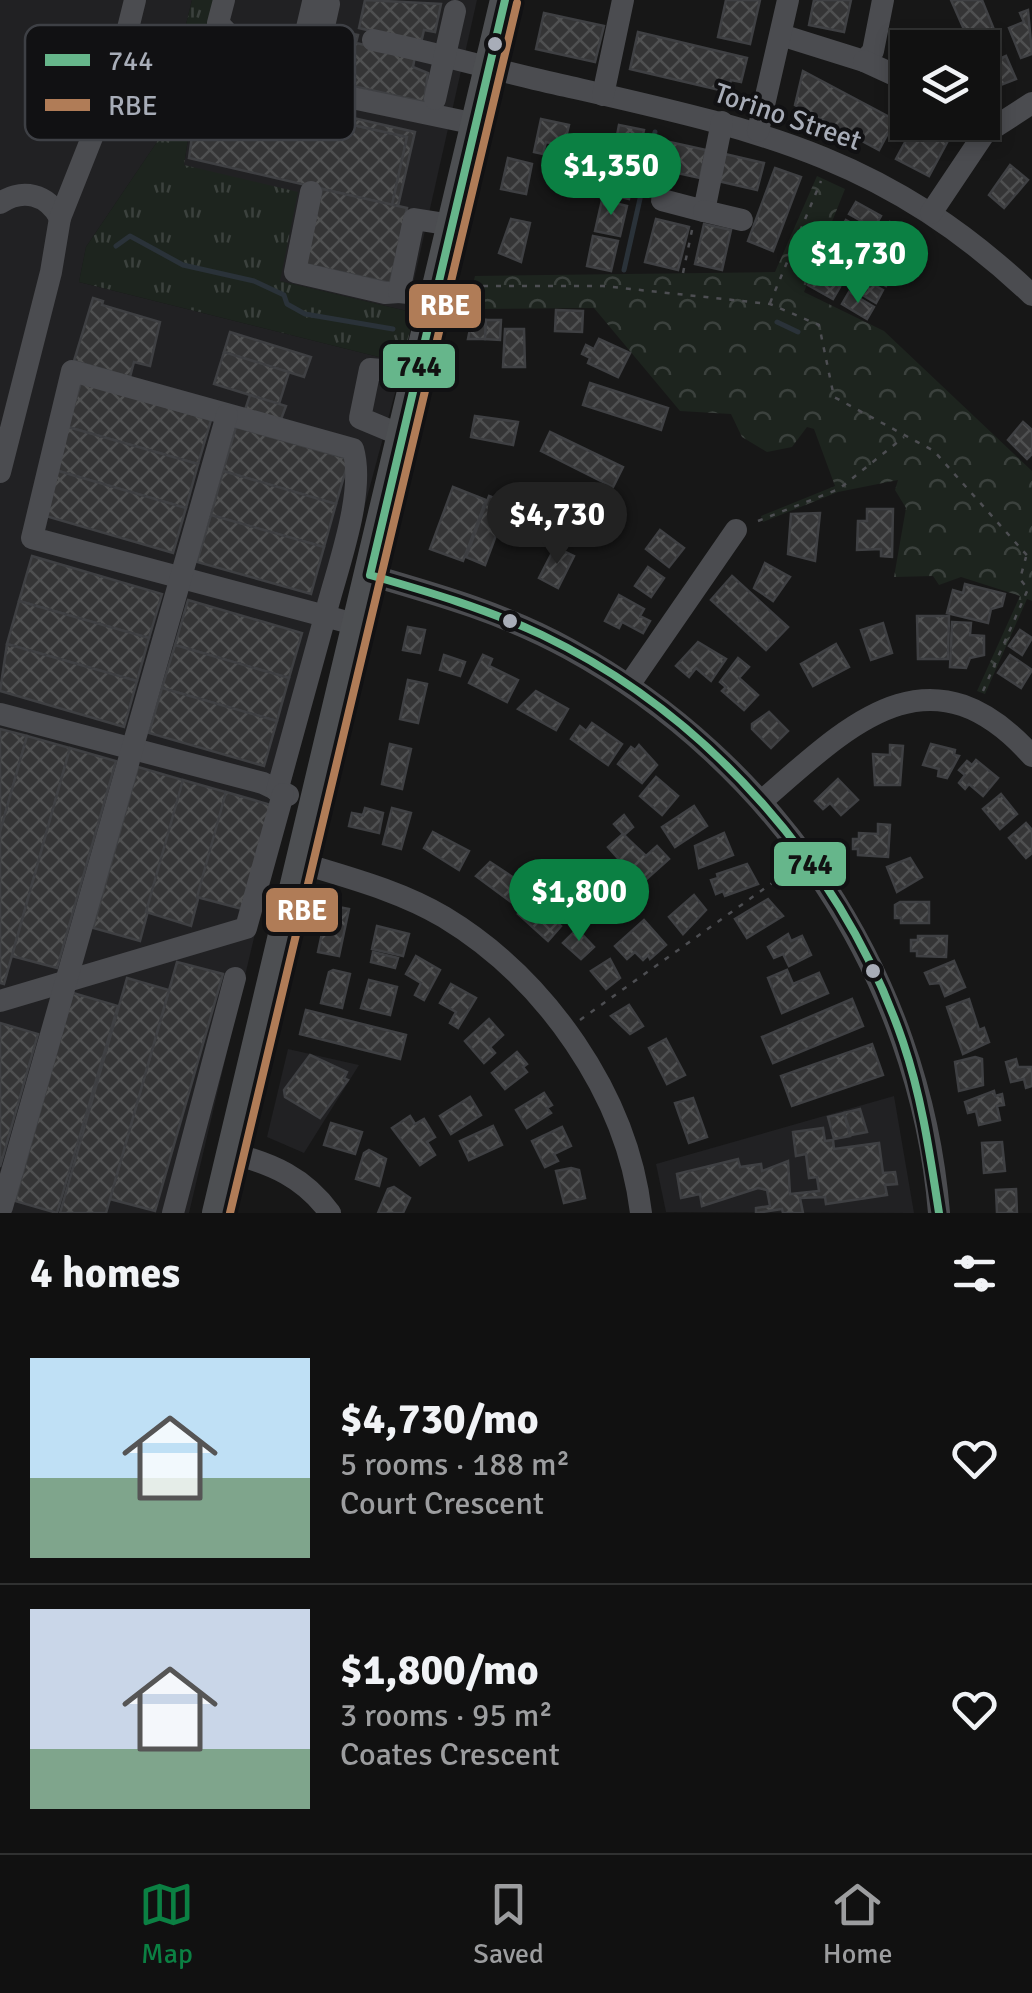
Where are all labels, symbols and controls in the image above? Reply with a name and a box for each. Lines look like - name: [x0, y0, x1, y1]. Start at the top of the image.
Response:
- legend: [25, 25, 355, 140]
- map controls: [890, 30, 1000, 140]
- button: layers: [890, 30, 1000, 140]
- unlabelled marker: [485, 34, 505, 54]
- text: 744: [108, 44, 153, 78]
- street label: Torino Street: [710, 76, 866, 158]
- text: RBE: [108, 89, 158, 123]
- pin: $1,350: [530, 133, 692, 218]
- text: $1,350: [563, 146, 659, 185]
- pin: $1,730: [777, 221, 939, 306]
- text: $1,730: [810, 234, 906, 273]
- line badge: RBE: [407, 282, 483, 330]
- text: RBE: [420, 289, 470, 323]
- line badge: 744: [381, 342, 457, 390]
- text: 744: [396, 350, 442, 384]
- pin: $4,730: [476, 482, 638, 567]
- text: $4,730: [509, 495, 605, 534]
- unlabelled marker: [500, 611, 520, 631]
- line badge: 744: [772, 840, 848, 888]
- text: 744: [787, 848, 833, 882]
- pin: $1,800: [498, 859, 660, 944]
- text: $1,800: [531, 872, 627, 911]
- line badge: RBE: [264, 886, 340, 934]
- text: RBE: [277, 894, 327, 928]
- unlabelled marker: [863, 961, 883, 981]
- icon: filters: [947, 1246, 1002, 1301]
- text: 4 homes: [30, 1248, 180, 1299]
- text: $4,730/mo: [340, 1394, 539, 1445]
- icon: home: [110, 1398, 230, 1518]
- icon: heart: [947, 1431, 1002, 1486]
- text: 5 rooms · 188 m²: [340, 1445, 570, 1484]
- text: Court Crescent: [340, 1484, 544, 1523]
- text: $1,800/mo: [340, 1645, 539, 1696]
- icon: home: [110, 1649, 230, 1769]
- icon: heart: [947, 1682, 1002, 1737]
- text: 3 rooms · 95 m²: [340, 1696, 553, 1735]
- text: Coates Crescent: [340, 1735, 560, 1774]
- tab: Map: [139, 1877, 194, 1971]
- tab: Saved: [473, 1877, 544, 1971]
- tab: Home: [823, 1877, 893, 1971]

